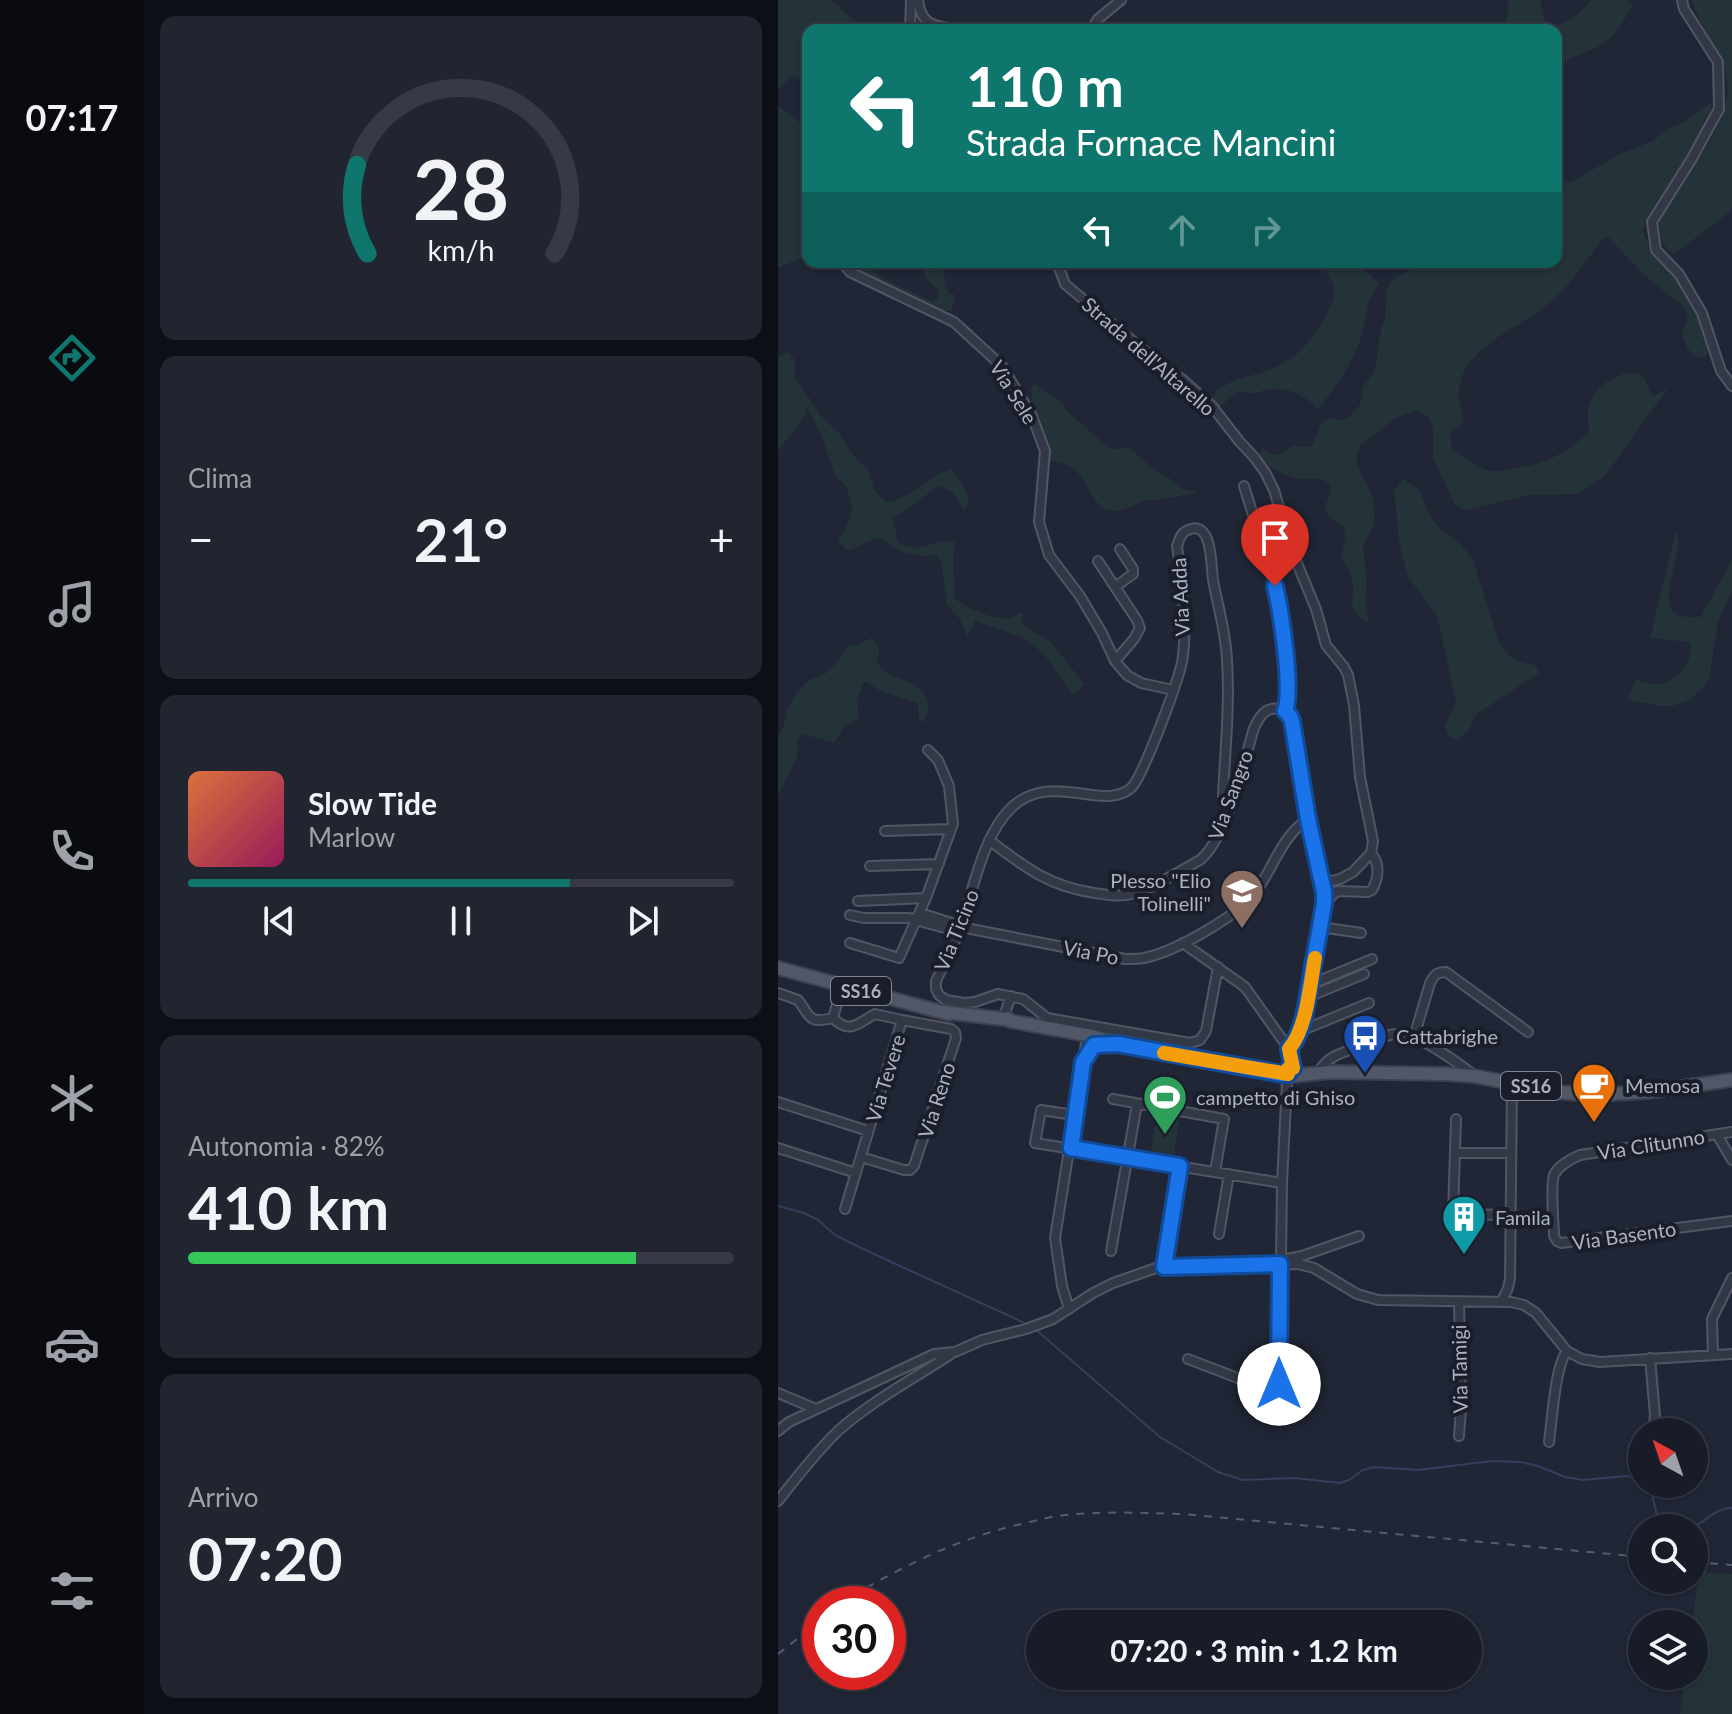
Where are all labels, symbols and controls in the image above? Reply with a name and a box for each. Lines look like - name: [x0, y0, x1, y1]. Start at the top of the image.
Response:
- text: 110 m: [966, 52, 1124, 119]
- icon: left: [834, 56, 938, 160]
- text: 07:17: [26, 95, 118, 139]
- text: Strada Fornace Mancini: [966, 120, 1336, 164]
- text: 28: [413, 137, 509, 237]
- icon: left: [1076, 208, 1120, 252]
- icon: ahead: [1160, 208, 1204, 252]
- icon: right: [1244, 208, 1288, 252]
- text: km/h: [428, 233, 494, 267]
- street label: Strada dell'Altarello: [1078, 292, 1220, 420]
- icon: directions: [44, 330, 100, 386]
- street label: Via Sele: [985, 356, 1043, 428]
- text: Clima: [188, 462, 252, 494]
- text: 21°: [414, 503, 508, 575]
- pin: [1241, 504, 1309, 586]
- text: −: [188, 513, 214, 565]
- text: +: [708, 513, 734, 565]
- icon: arrive: [1253, 516, 1297, 560]
- street label: Via Adda: [1166, 557, 1194, 637]
- icon: music: [44, 576, 100, 632]
- street label: Via Sangro: [1203, 747, 1257, 843]
- text: Slow Tide: [308, 785, 437, 821]
- text: Marlow: [308, 821, 395, 853]
- icon: phone: [44, 823, 100, 879]
- school or university icon: Plesso "Elio Tolinelli": [1218, 867, 1266, 930]
- place label: Plesso "Elio Tolinelli": [1110, 868, 1211, 915]
- street label: Via Ticino: [929, 886, 983, 974]
- icon: previous: [257, 899, 301, 943]
- icon: pause: [439, 899, 483, 943]
- icon: next: [621, 899, 665, 943]
- street label: Via Po: [1061, 935, 1121, 969]
- road number: SS16: [831, 977, 891, 1005]
- bus stop icon: Cattabrighe: [1341, 1012, 1389, 1075]
- place label: Cattabrighe: [1396, 1024, 1498, 1048]
- street label: Via Tevere: [860, 1031, 910, 1125]
- street label: Via Reno: [912, 1059, 960, 1141]
- cafe icon: Memosa: [1570, 1061, 1618, 1124]
- icon: climate: [44, 1070, 100, 1126]
- road number: SS16: [1501, 1072, 1561, 1100]
- sports icon: campetto di Ghiso: [1141, 1073, 1189, 1136]
- place label: Memosa: [1625, 1073, 1700, 1097]
- place label: campetto di Ghiso: [1196, 1085, 1355, 1109]
- street label: Via Clitunno: [1596, 1124, 1706, 1164]
- text: Autonomia · 82%: [188, 1130, 385, 1162]
- text: 410 km: [188, 1171, 389, 1243]
- building icon: Famila: [1440, 1193, 1488, 1256]
- place label: Famila: [1495, 1205, 1551, 1229]
- street label: Via Basento: [1570, 1216, 1678, 1254]
- icon: car: [44, 1316, 100, 1372]
- street label: Via Tamigi: [1446, 1324, 1472, 1414]
- position arrow: [1237, 1342, 1321, 1426]
- north arrow: [1628, 1418, 1708, 1498]
- map controls: [1628, 1418, 1708, 1690]
- text: Arrivo: [188, 1481, 259, 1513]
- button: search: [1628, 1514, 1708, 1594]
- text: 07:20: [188, 1522, 343, 1594]
- icon: filters: [44, 1563, 100, 1619]
- speed limit sign: 30: [802, 1586, 906, 1690]
- button: layers: [1628, 1610, 1708, 1690]
- text: 07:20 · 3 min · 1.2 km: [1110, 1632, 1398, 1668]

